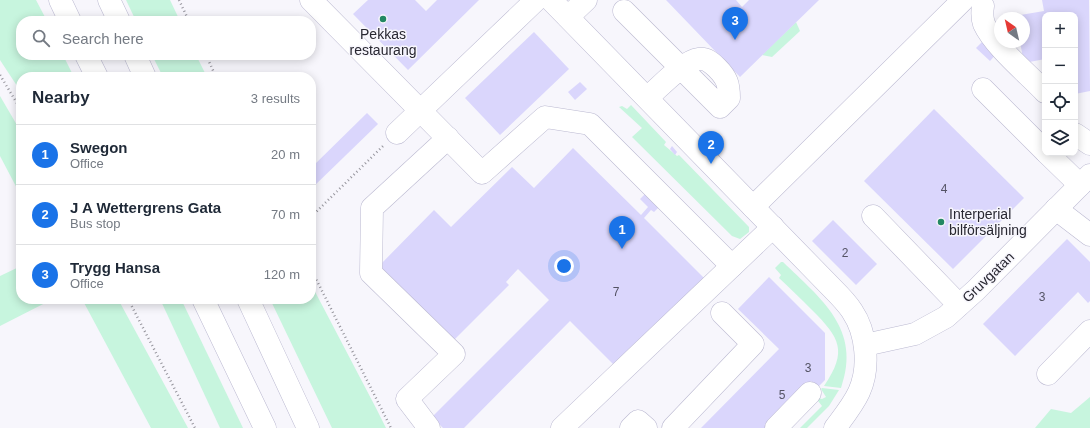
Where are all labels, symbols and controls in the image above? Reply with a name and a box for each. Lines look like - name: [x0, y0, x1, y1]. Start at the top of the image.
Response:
- pin: 3: [722, 7, 748, 40]
- north arrow: [994, 12, 1030, 48]
- map controls: [1042, 12, 1078, 156]
- button: +: [1042, 12, 1078, 48]
- marker: Pekkas restaurang: [378, 14, 388, 24]
- search box: [16, 16, 316, 60]
- place label: Pekkas restaurang: [350, 26, 416, 58]
- icon: search: [30, 27, 52, 49]
- text: Search here: [62, 30, 144, 47]
- button: −: [1042, 48, 1078, 84]
- button: locate: [1042, 84, 1078, 120]
- text: Nearby: [32, 88, 90, 107]
- text: 3 results: [251, 91, 300, 106]
- button: layers: [1042, 120, 1078, 156]
- pin: 2: [698, 131, 724, 164]
- text: Swegon: [70, 139, 128, 156]
- text: 1: [41, 147, 49, 162]
- text: 20 m: [271, 147, 300, 162]
- text: Office: [70, 156, 104, 171]
- house number: 4: [941, 182, 948, 196]
- text: J A Wettergrens Gata: [70, 199, 221, 216]
- place label: Interperial bilförsäljning: [949, 206, 1027, 238]
- text: 2: [41, 207, 49, 222]
- text: 70 m: [271, 207, 300, 222]
- text: Bus stop: [70, 216, 121, 231]
- pin: 1: [609, 216, 635, 249]
- marker: Interperial bilförsäljning: [936, 217, 946, 227]
- house number: 2: [842, 246, 849, 260]
- street label: Gruvgatan: [959, 249, 1017, 305]
- your location: [554, 256, 574, 276]
- text: Trygg Hansa: [70, 259, 160, 276]
- text: 3: [41, 267, 49, 282]
- text: 120 m: [264, 267, 300, 282]
- text: Office: [70, 276, 104, 291]
- house number: 7: [613, 285, 620, 299]
- house number: 3: [1039, 290, 1046, 304]
- house number: 3: [805, 361, 812, 375]
- house number: 5: [779, 388, 786, 402]

